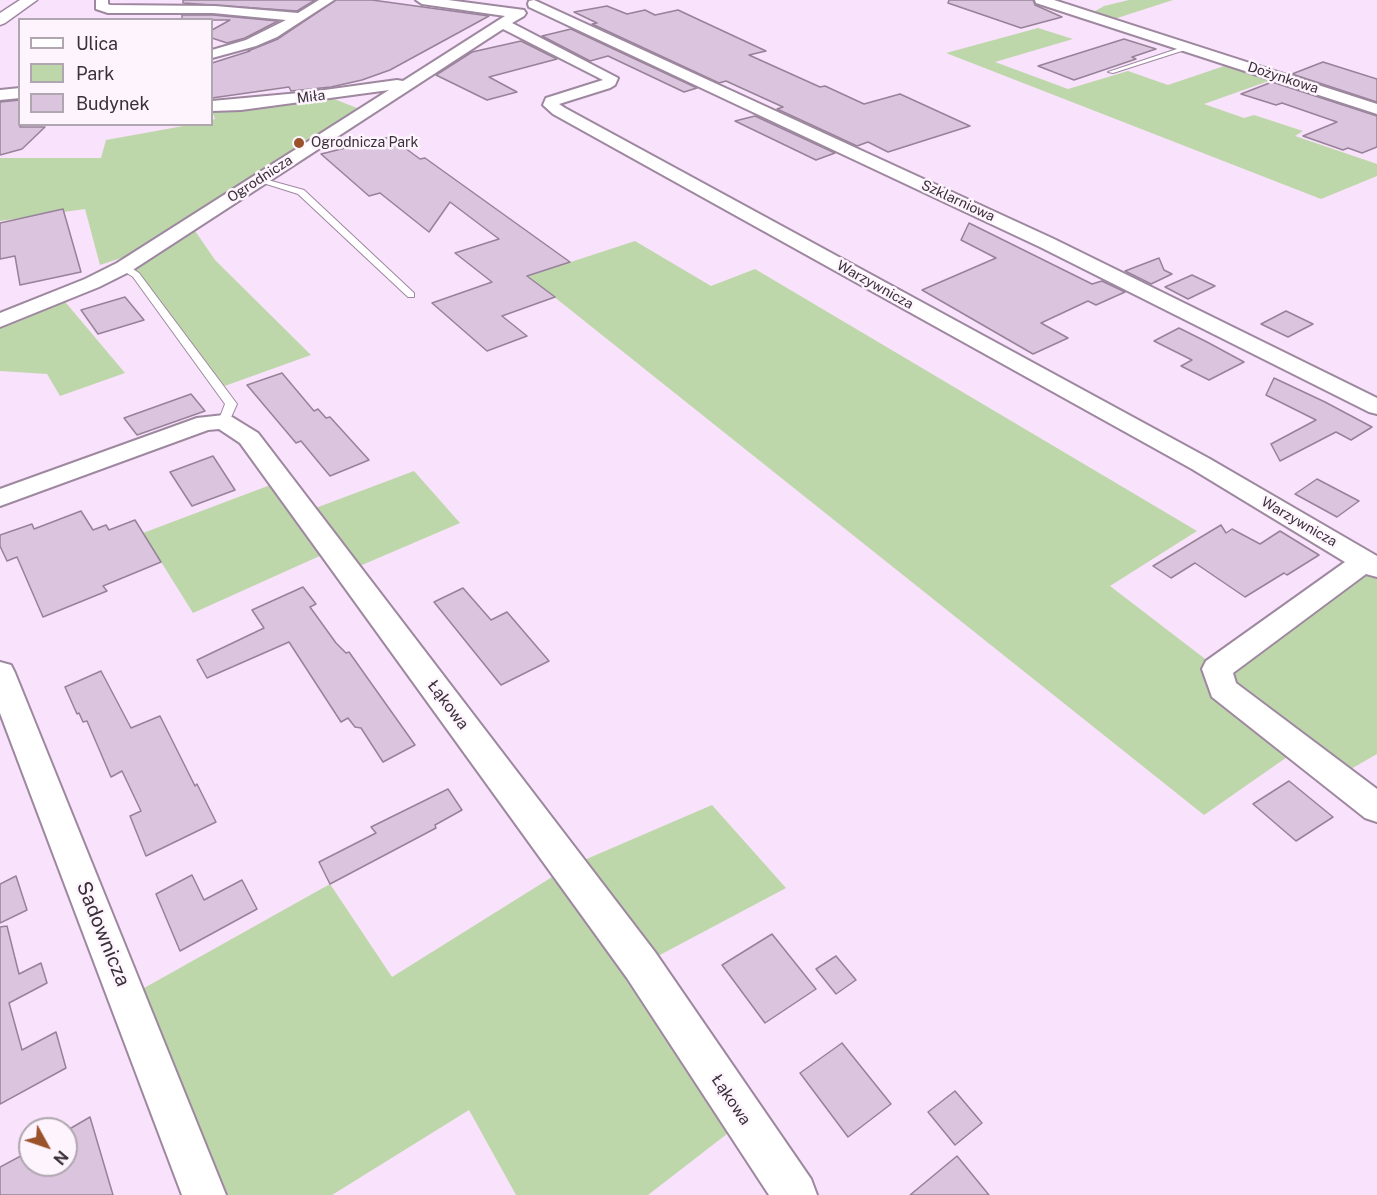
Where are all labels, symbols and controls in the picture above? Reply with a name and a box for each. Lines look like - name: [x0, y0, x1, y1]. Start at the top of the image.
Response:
- legend: [18, 18, 213, 126]
- text: Ulica: [76, 33, 118, 54]
- street label: Dożynkowa: [1245, 59, 1321, 97]
- text: Park: [76, 63, 114, 84]
- street label: Miła: [296, 87, 326, 107]
- text: Budynek: [76, 93, 150, 114]
- place label: Ogrodnicza Park: [311, 135, 418, 151]
- marker: Ogrodnicza Park: [292, 136, 306, 150]
- street label: Ogrodnicza: [224, 152, 296, 206]
- street label: Szklarniowa: [919, 177, 997, 225]
- street label: Warzywnicza: [834, 257, 916, 313]
- street label: Warzywnicza: [1258, 494, 1340, 550]
- street label: Łąkowa: [423, 677, 473, 733]
- street label: Sadownicza: [71, 878, 135, 990]
- street label: Łąkowa: [707, 1071, 755, 1129]
- north arrow: [18, 1117, 78, 1177]
- text: N: [49, 1147, 72, 1169]

